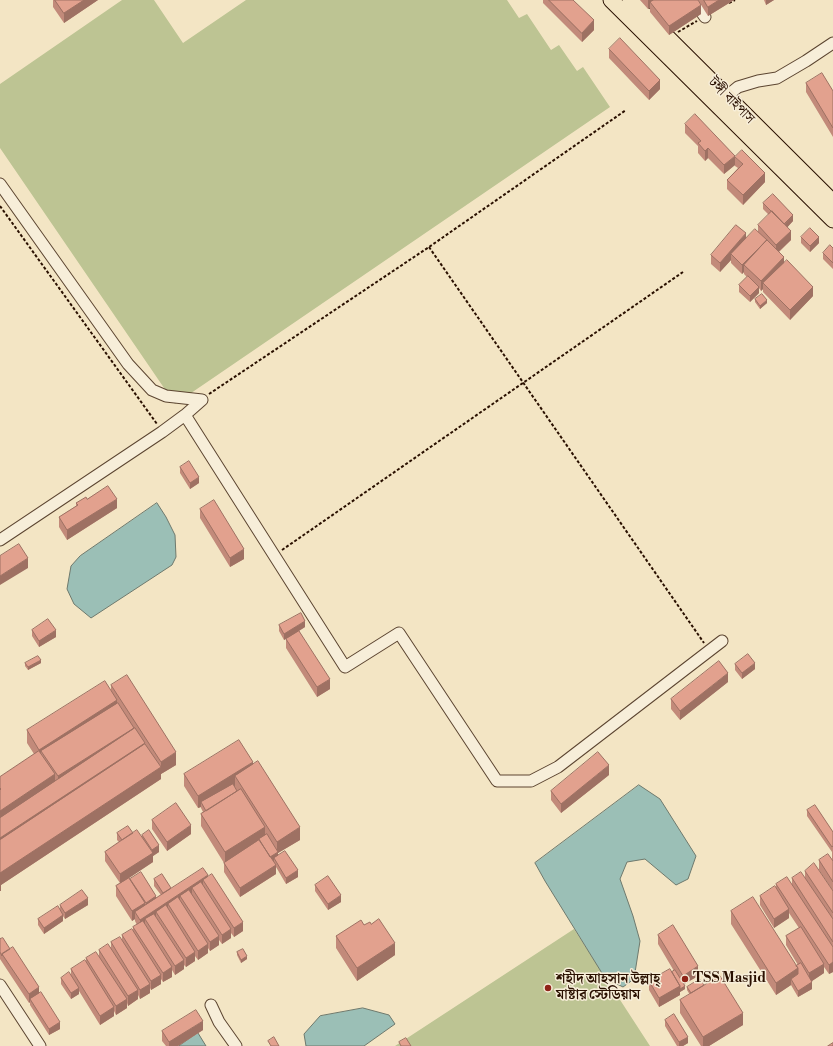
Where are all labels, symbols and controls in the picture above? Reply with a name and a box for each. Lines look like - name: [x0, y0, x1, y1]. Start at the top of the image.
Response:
- street label: টঙ্গী বাইপাস: [704, 74, 758, 128]
- place label: TSS Masjid: [693, 971, 766, 987]
- place label: শহীদ আহসান উল্লাহ্‌ মাষ্টার স্টেডিয়াম: [556, 972, 660, 1004]
- marker: TSS Masjid: [680, 974, 690, 984]
- marker: শহীদ আহসান উল্লাহ্‌ মাষ্টার স্টেডিয়াম: [543, 983, 553, 993]

